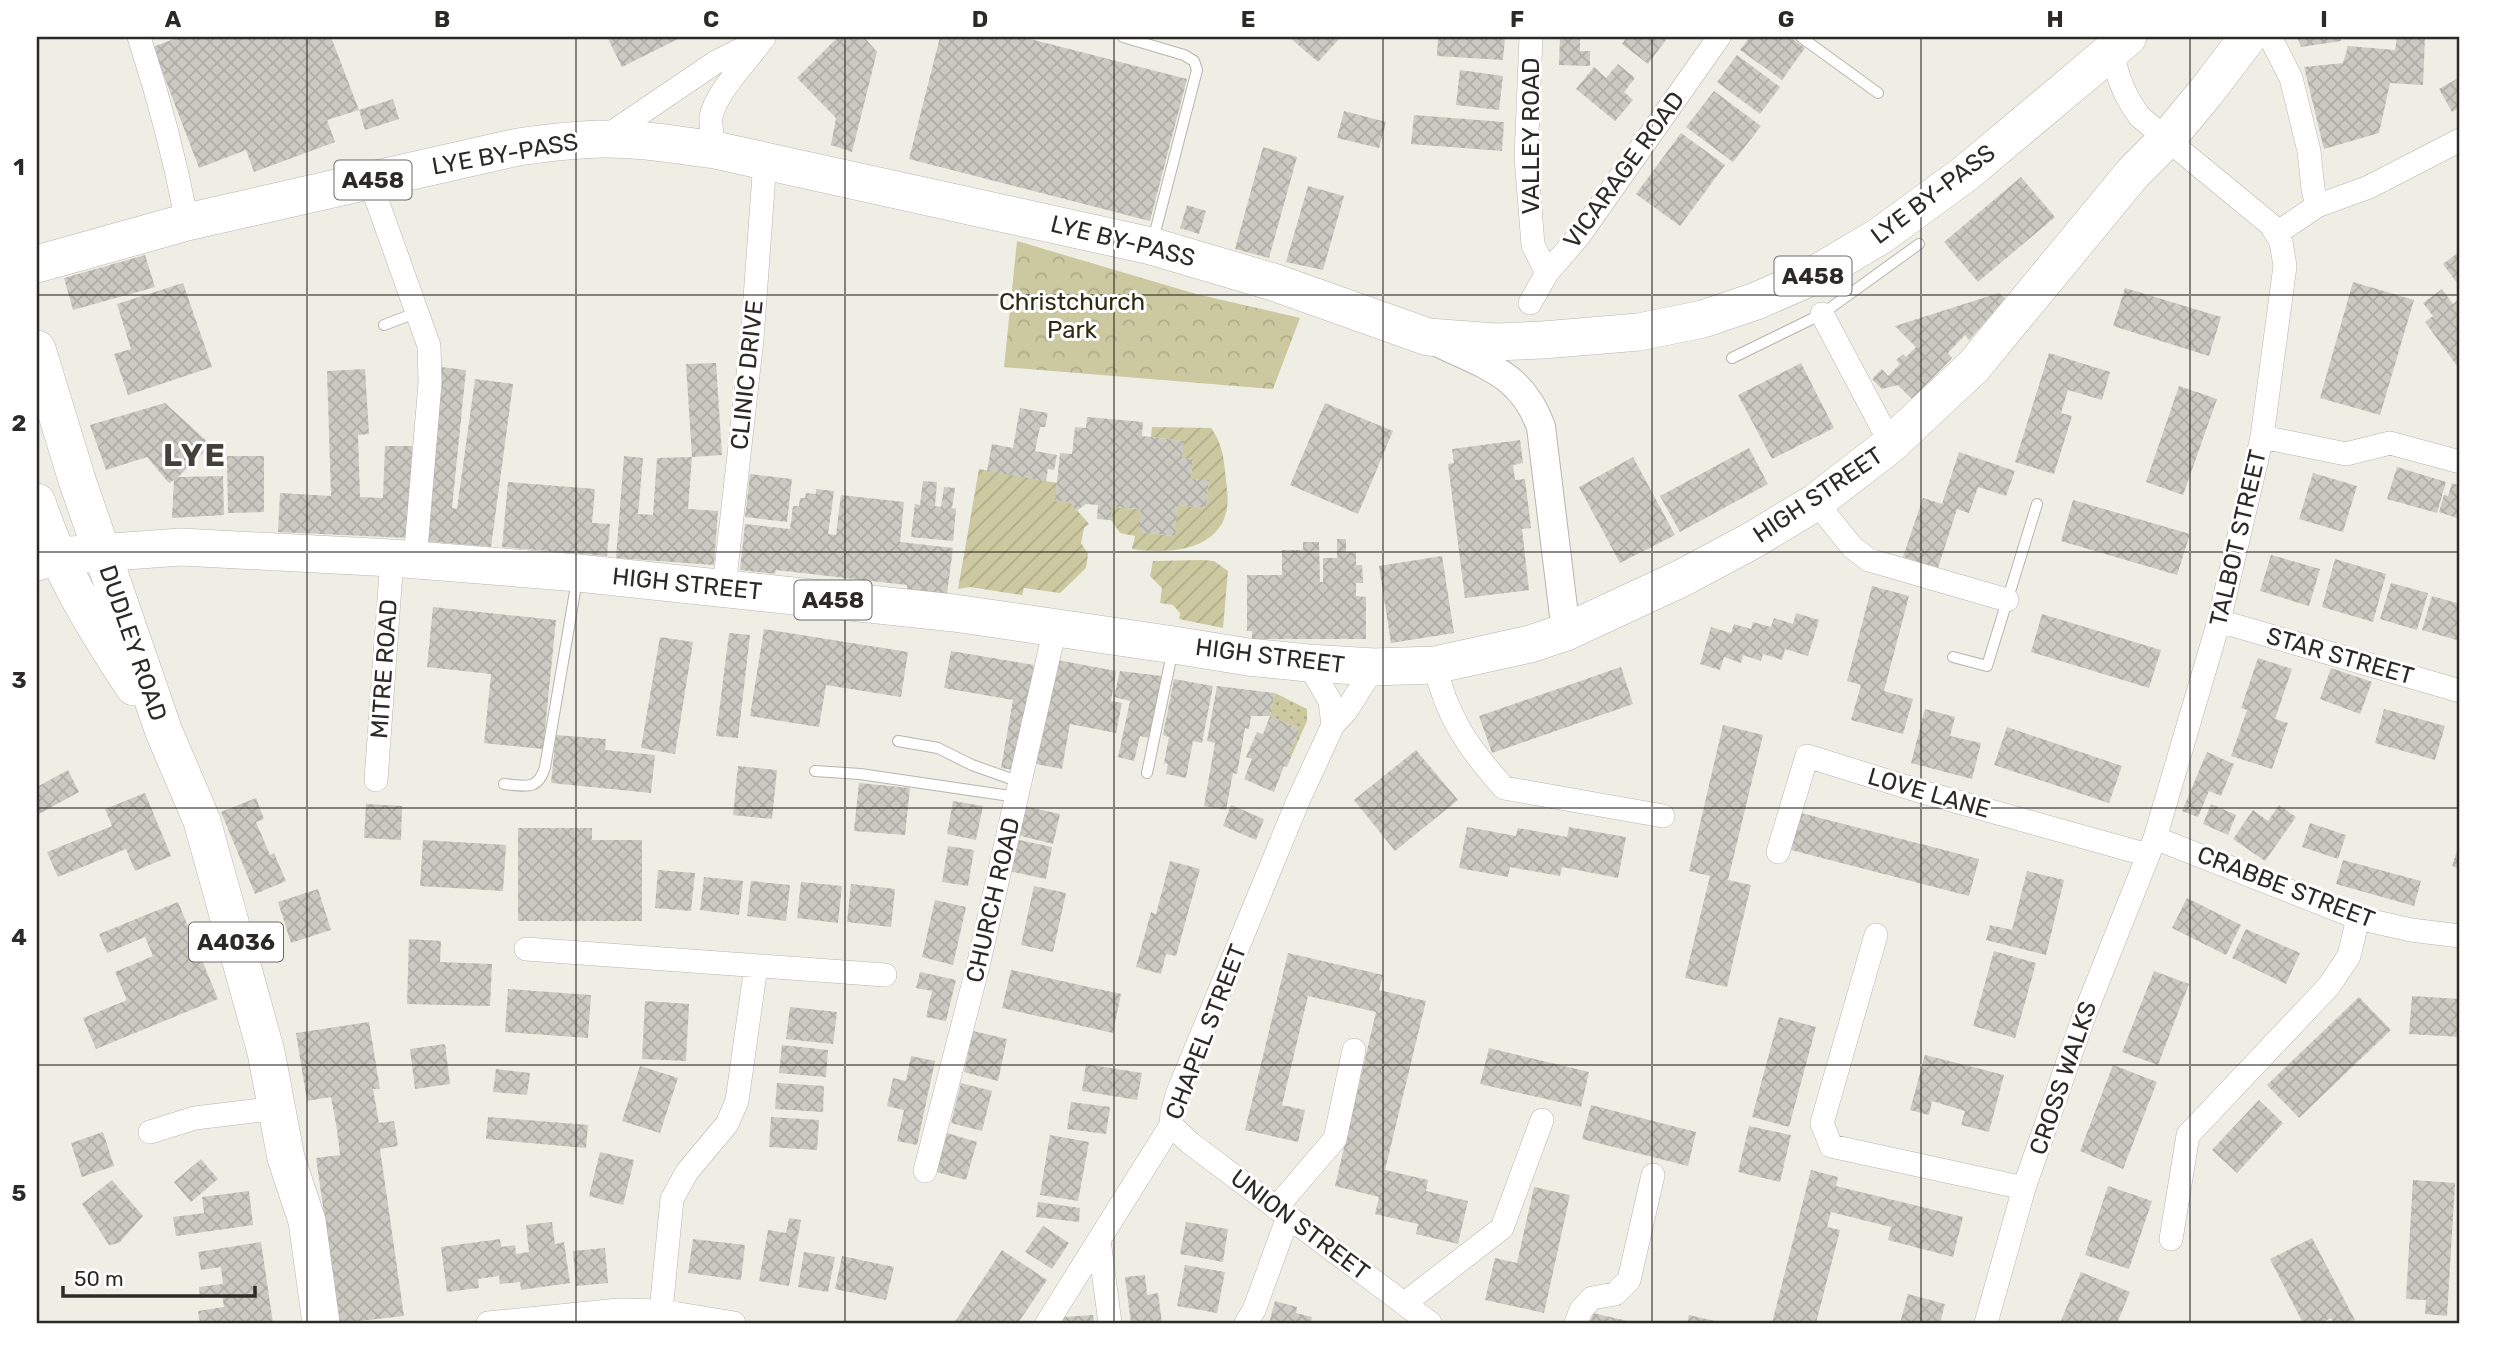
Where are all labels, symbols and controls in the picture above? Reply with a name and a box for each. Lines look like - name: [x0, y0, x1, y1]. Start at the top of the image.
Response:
- text: A: [165, 5, 182, 33]
- text: B: [434, 5, 450, 33]
- text: C: [703, 5, 719, 33]
- text: D: [972, 5, 988, 33]
- text: E: [1241, 5, 1255, 33]
- text: F: [1510, 5, 1524, 33]
- text: G: [1778, 5, 1794, 33]
- text: H: [2046, 5, 2064, 33]
- text: I: [2320, 5, 2328, 33]
- street label: VALLEY ROAD: [1517, 57, 1545, 215]
- street label: VICARAGE ROAD: [1558, 86, 1690, 254]
- street label: LYE BY-PASS: [430, 127, 580, 181]
- street label: LYE BY-PASS: [1866, 138, 2000, 250]
- text: 1: [13, 153, 25, 181]
- road number: A458: [334, 160, 412, 200]
- street label: LYE BY-PASS: [1048, 210, 1198, 272]
- road number: A458: [1774, 256, 1852, 296]
- park label: Christchurch Park: [999, 288, 1145, 344]
- street label: CLINIC DRIVE: [725, 299, 769, 451]
- text: 2: [12, 409, 26, 437]
- district label: LYE: [163, 436, 227, 474]
- street label: HIGH STREET: [1748, 441, 1888, 549]
- street label: TALBOT STREET: [2204, 447, 2272, 629]
- street label: DUDLEY ROAD: [93, 561, 173, 725]
- street label: HIGH STREET: [611, 562, 763, 606]
- road number: A458: [794, 580, 872, 620]
- street label: MITRE ROAD: [365, 598, 403, 740]
- street label: STAR STREET: [2263, 622, 2417, 690]
- street label: HIGH STREET: [1194, 633, 1346, 679]
- text: 3: [11, 666, 27, 694]
- street label: LOVE LANE: [1865, 762, 1993, 824]
- street label: CHURCH ROAD: [960, 815, 1026, 985]
- street label: CRABBE STREET: [2193, 840, 2379, 934]
- text: 4: [11, 923, 27, 951]
- road number: A4036: [189, 923, 283, 962]
- street label: CHAPEL STREET: [1160, 940, 1252, 1123]
- street label: CROSS WALKS: [2024, 998, 2102, 1158]
- street label: UNION STREET: [1225, 1164, 1375, 1286]
- text: 5: [12, 1179, 27, 1207]
- scale bar: [63, 1255, 256, 1299]
- text: 50 m: [74, 1266, 124, 1291]

